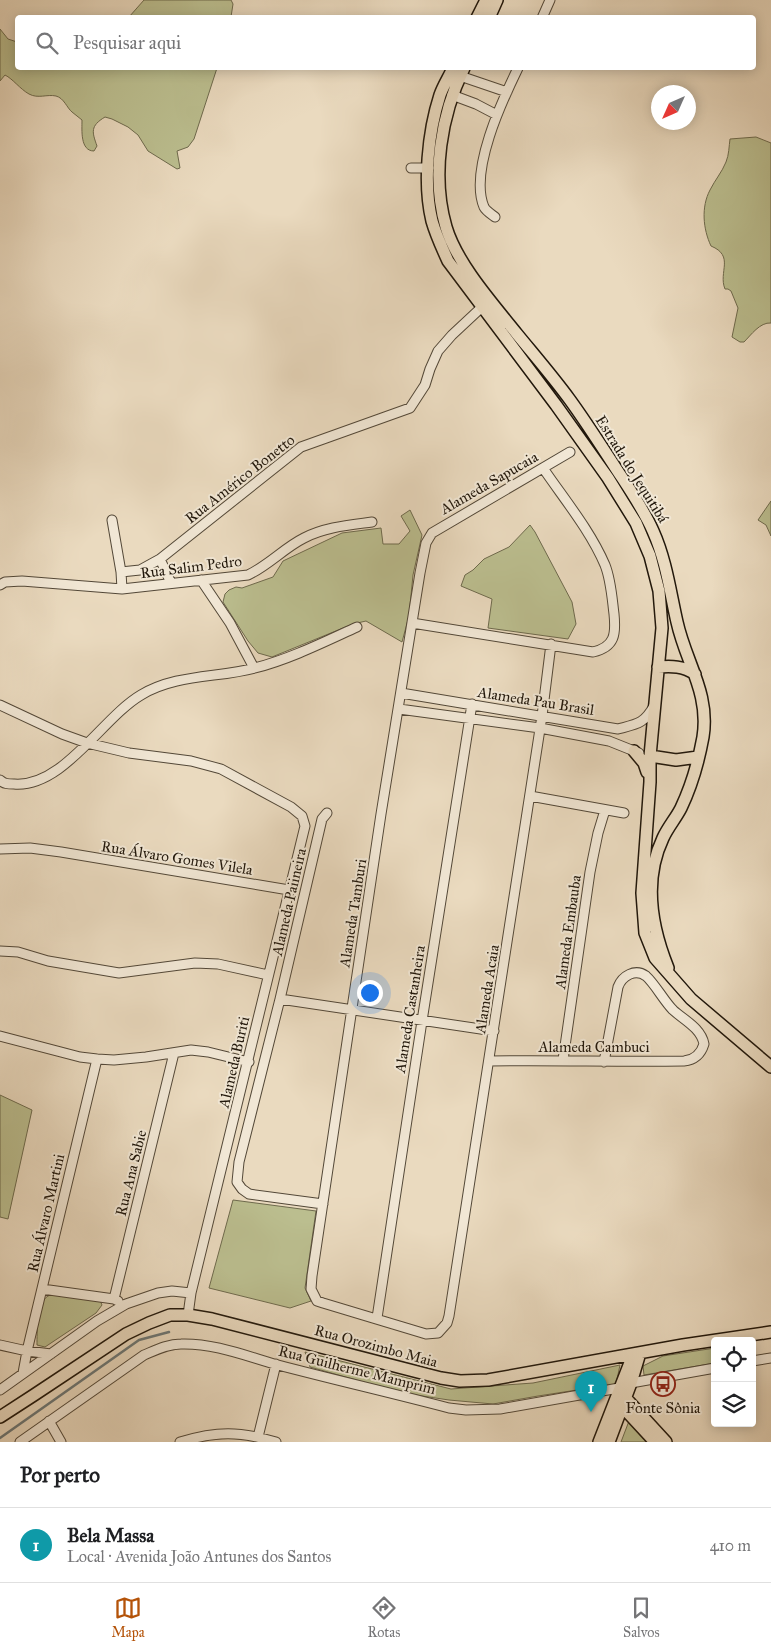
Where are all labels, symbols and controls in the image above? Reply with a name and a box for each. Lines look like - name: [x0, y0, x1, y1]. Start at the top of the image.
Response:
- search box: [15, 15, 756, 70]
- icon: search: [33, 29, 61, 57]
- text: Pesquisar aqui: [73, 31, 181, 54]
- north arrow: [651, 85, 696, 130]
- street label: Estrada do Jequitibá: [591, 412, 673, 527]
- street label: Rua Américo Bonetto: [182, 430, 299, 527]
- street label: Alameda Sapucaia: [436, 447, 542, 519]
- street label: Rua Salim Pedro: [139, 552, 243, 582]
- street label: Alameda Pau Brasil: [475, 683, 596, 719]
- street label: Rua Álvaro Gomes Vilela: [100, 836, 255, 879]
- street label: Alameda Paiineira: [268, 846, 310, 958]
- street label: Alameda Tamburi: [335, 857, 370, 970]
- street label: Alameda Embauba: [551, 873, 585, 991]
- street label: Alameda Castanheira: [391, 943, 429, 1075]
- street label: Alameda Acaia: [471, 943, 503, 1036]
- your location: [357, 980, 383, 1006]
- street label: Alameda Buriti: [214, 1014, 253, 1111]
- street label: Alameda Cambuci: [537, 1038, 650, 1056]
- street label: Rua Ana Sabie: [112, 1128, 150, 1218]
- street label: Rua Álvaro Martini: [23, 1152, 68, 1274]
- street label: Rua Orozimbo Maia: [312, 1321, 440, 1371]
- map controls: [711, 1337, 756, 1427]
- button: locate: [711, 1337, 756, 1382]
- street label: Rua Guilherme Mamprim: [276, 1342, 438, 1398]
- pin: 1: [575, 1371, 607, 1412]
- bus stop icon: Fonte Sônia: [650, 1371, 676, 1397]
- button: layers: [711, 1382, 756, 1427]
- place label: Fonte Sônia: [626, 1399, 701, 1417]
- text: Por perto: [20, 1462, 100, 1488]
- text: Bela Massa: [67, 1524, 154, 1547]
- text: 1: [33, 1536, 39, 1555]
- text: 410 m: [710, 1536, 751, 1555]
- text: Local · Avenida João Antunes dos Santos: [67, 1547, 331, 1566]
- tab: Mapa: [111, 1594, 145, 1641]
- tab: Rotas: [367, 1594, 400, 1641]
- tab: Salvos: [623, 1594, 660, 1641]

